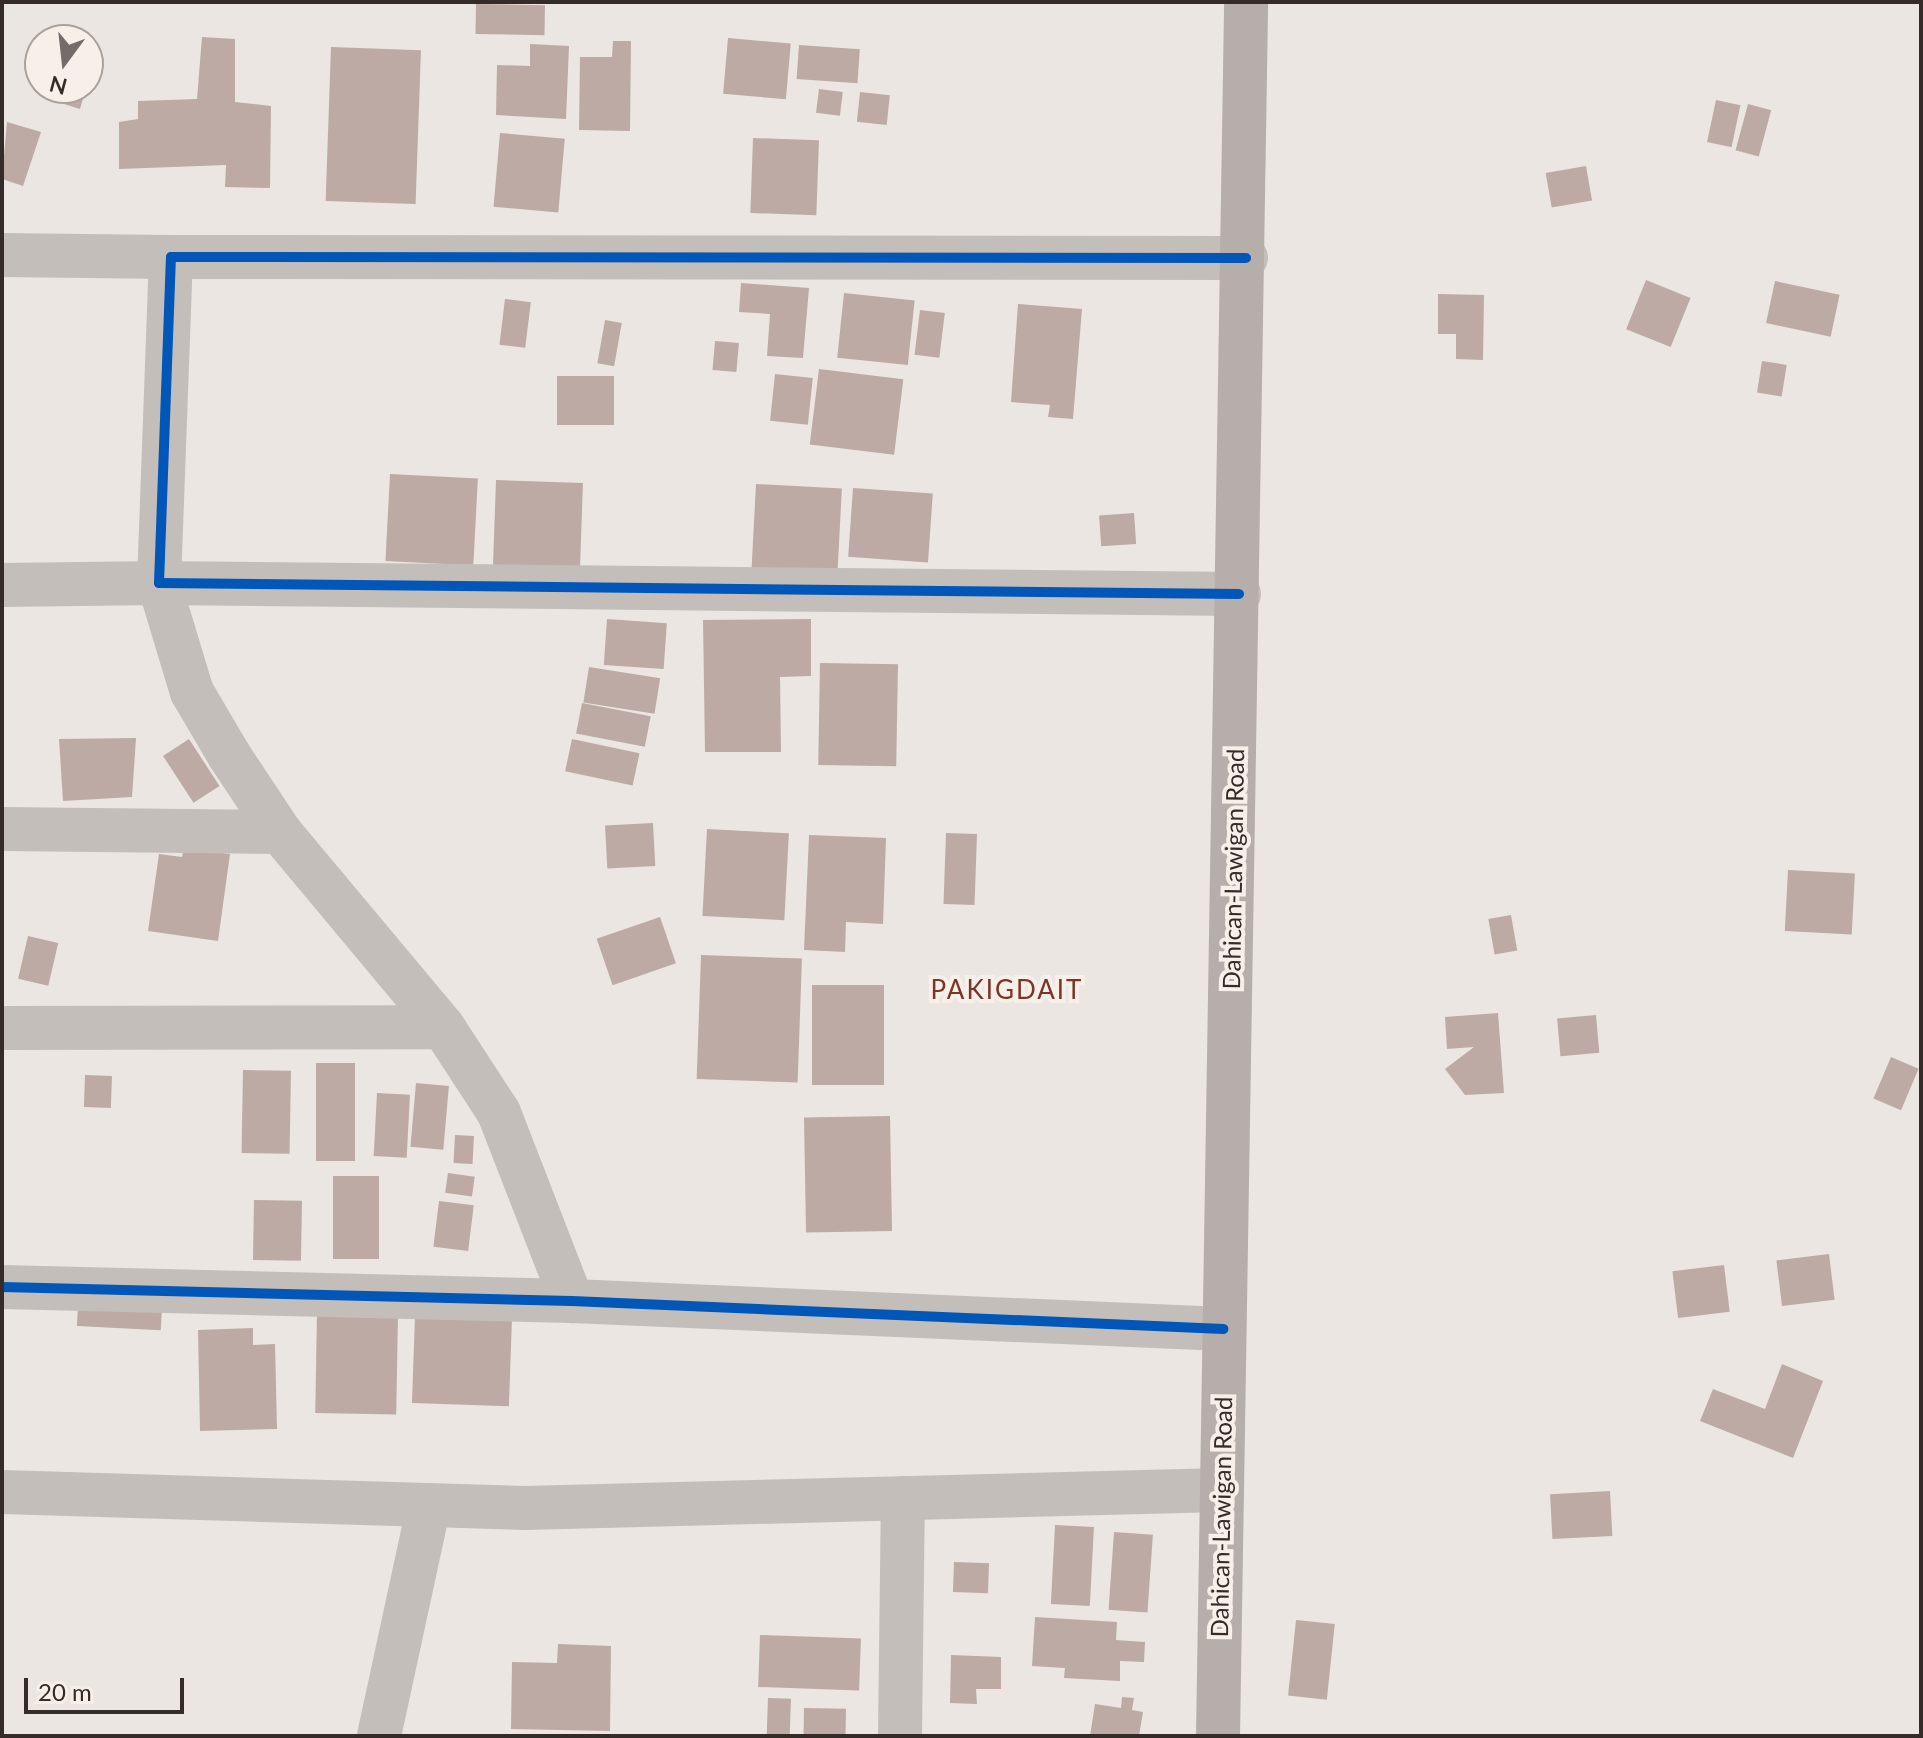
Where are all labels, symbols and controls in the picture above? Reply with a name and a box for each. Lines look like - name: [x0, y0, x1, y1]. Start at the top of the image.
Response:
- north arrow: [24, 24, 104, 104]
- text: N: [47, 71, 70, 101]
- street label: Dahican-Lawigan Road: [1217, 748, 1249, 990]
- district label: PAKIGDAIT: [931, 974, 1083, 1006]
- street label: Dahican-Lawigan Road: [1205, 1396, 1237, 1638]
- scale bar: [28, 1662, 188, 1712]
- text: 20 m: [38, 1677, 92, 1706]

